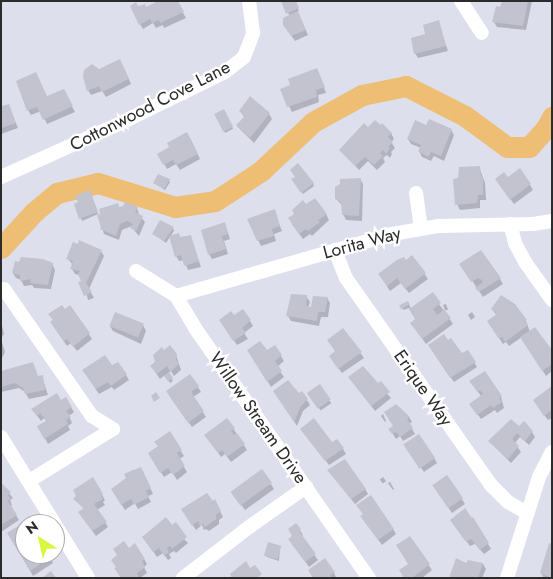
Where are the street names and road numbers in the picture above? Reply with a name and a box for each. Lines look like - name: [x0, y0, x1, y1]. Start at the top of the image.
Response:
- street label: Cottonwood Cove Lane: [66, 56, 234, 156]
- street label: Lorita Way: [321, 222, 403, 264]
- street label: Erique Way: [389, 346, 457, 430]
- street label: Willow Stream Drive: [205, 348, 311, 488]

